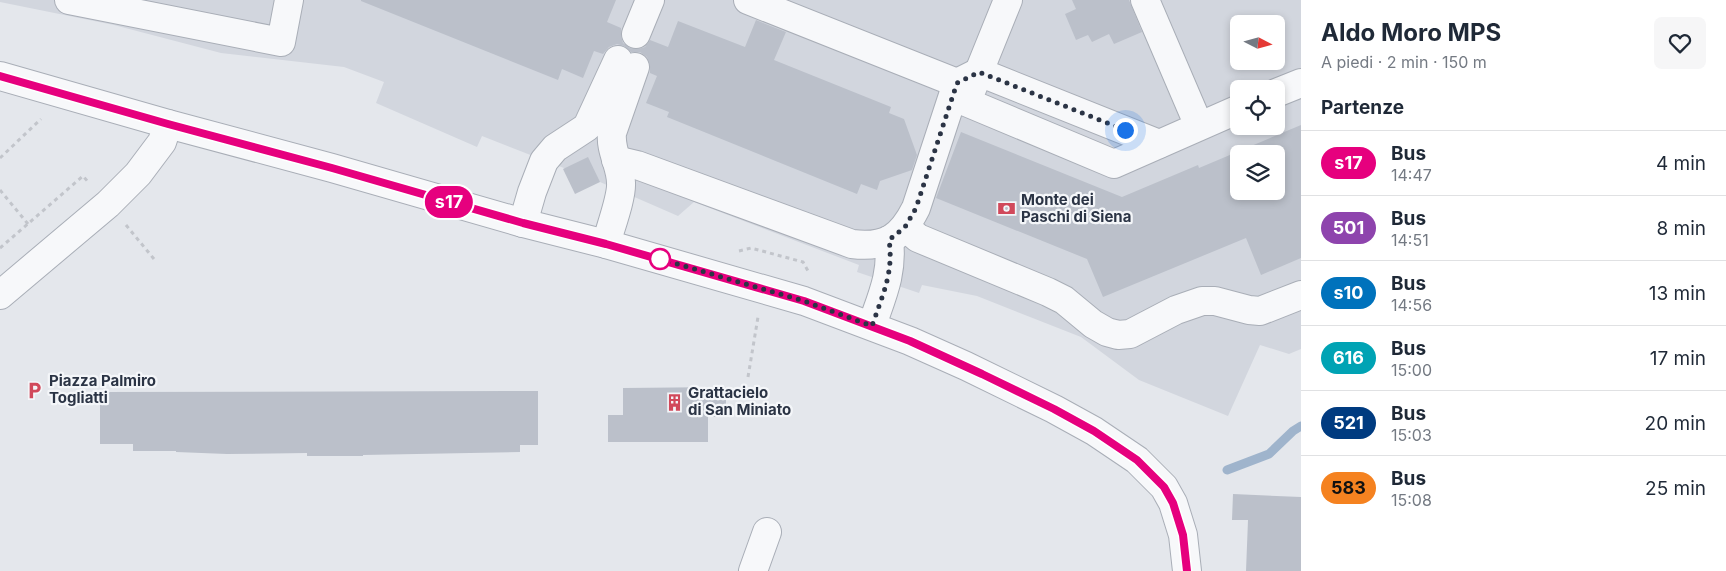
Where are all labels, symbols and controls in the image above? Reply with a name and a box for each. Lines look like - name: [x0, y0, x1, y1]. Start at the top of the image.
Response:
- north arrow: [1230, 15, 1285, 70]
- map controls: [1230, 15, 1285, 200]
- button: heart: [1654, 17, 1706, 69]
- text: Aldo Moro MPS: [1321, 18, 1501, 47]
- text: A piedi · 2 min · 150 m: [1321, 52, 1487, 72]
- button: locate: [1230, 80, 1285, 135]
- text: Partenze: [1321, 96, 1404, 119]
- your location: [1113, 118, 1138, 143]
- text: Bus: [1391, 142, 1426, 165]
- button: layers: [1230, 145, 1285, 200]
- text: s17: [1334, 152, 1363, 173]
- text: 4 min: [1656, 152, 1706, 175]
- text: 14:47: [1391, 165, 1432, 185]
- line badge: s17: [420, 186, 478, 218]
- place label: Monte dei Paschi di Siena: [1021, 190, 1131, 226]
- text: s17: [435, 191, 463, 212]
- bank icon: Monte dei Paschi di Siena: [997, 199, 1017, 219]
- text: Bus: [1391, 207, 1426, 230]
- text: 501: [1333, 217, 1364, 238]
- text: 8 min: [1656, 217, 1706, 240]
- text: 14:51: [1391, 230, 1429, 250]
- unlabelled marker: [649, 248, 671, 270]
- text: Bus: [1391, 272, 1426, 295]
- text: s10: [1334, 282, 1363, 303]
- text: 13 min: [1649, 282, 1706, 305]
- text: 14:56: [1391, 295, 1432, 315]
- text: Bus: [1391, 337, 1426, 360]
- text: 616: [1333, 347, 1364, 368]
- text: 17 min: [1650, 347, 1706, 370]
- text: 15:00: [1391, 360, 1432, 380]
- place label: Piazza Palmiro Togliatti: [49, 371, 156, 407]
- parking icon: Piazza Palmiro Togliatti: [25, 380, 45, 400]
- place label: Grattacielo di San Miniato: [688, 383, 791, 419]
- building icon: Grattacielo di San Miniato: [664, 392, 684, 412]
- text: Bus: [1391, 402, 1426, 425]
- text: 521: [1333, 412, 1364, 433]
- text: 20 min: [1645, 412, 1706, 435]
- text: 15:03: [1391, 425, 1432, 445]
- text: Bus: [1391, 467, 1426, 490]
- text: 583: [1331, 477, 1366, 498]
- text: 25 min: [1645, 477, 1706, 500]
- text: 15:08: [1391, 490, 1432, 510]

